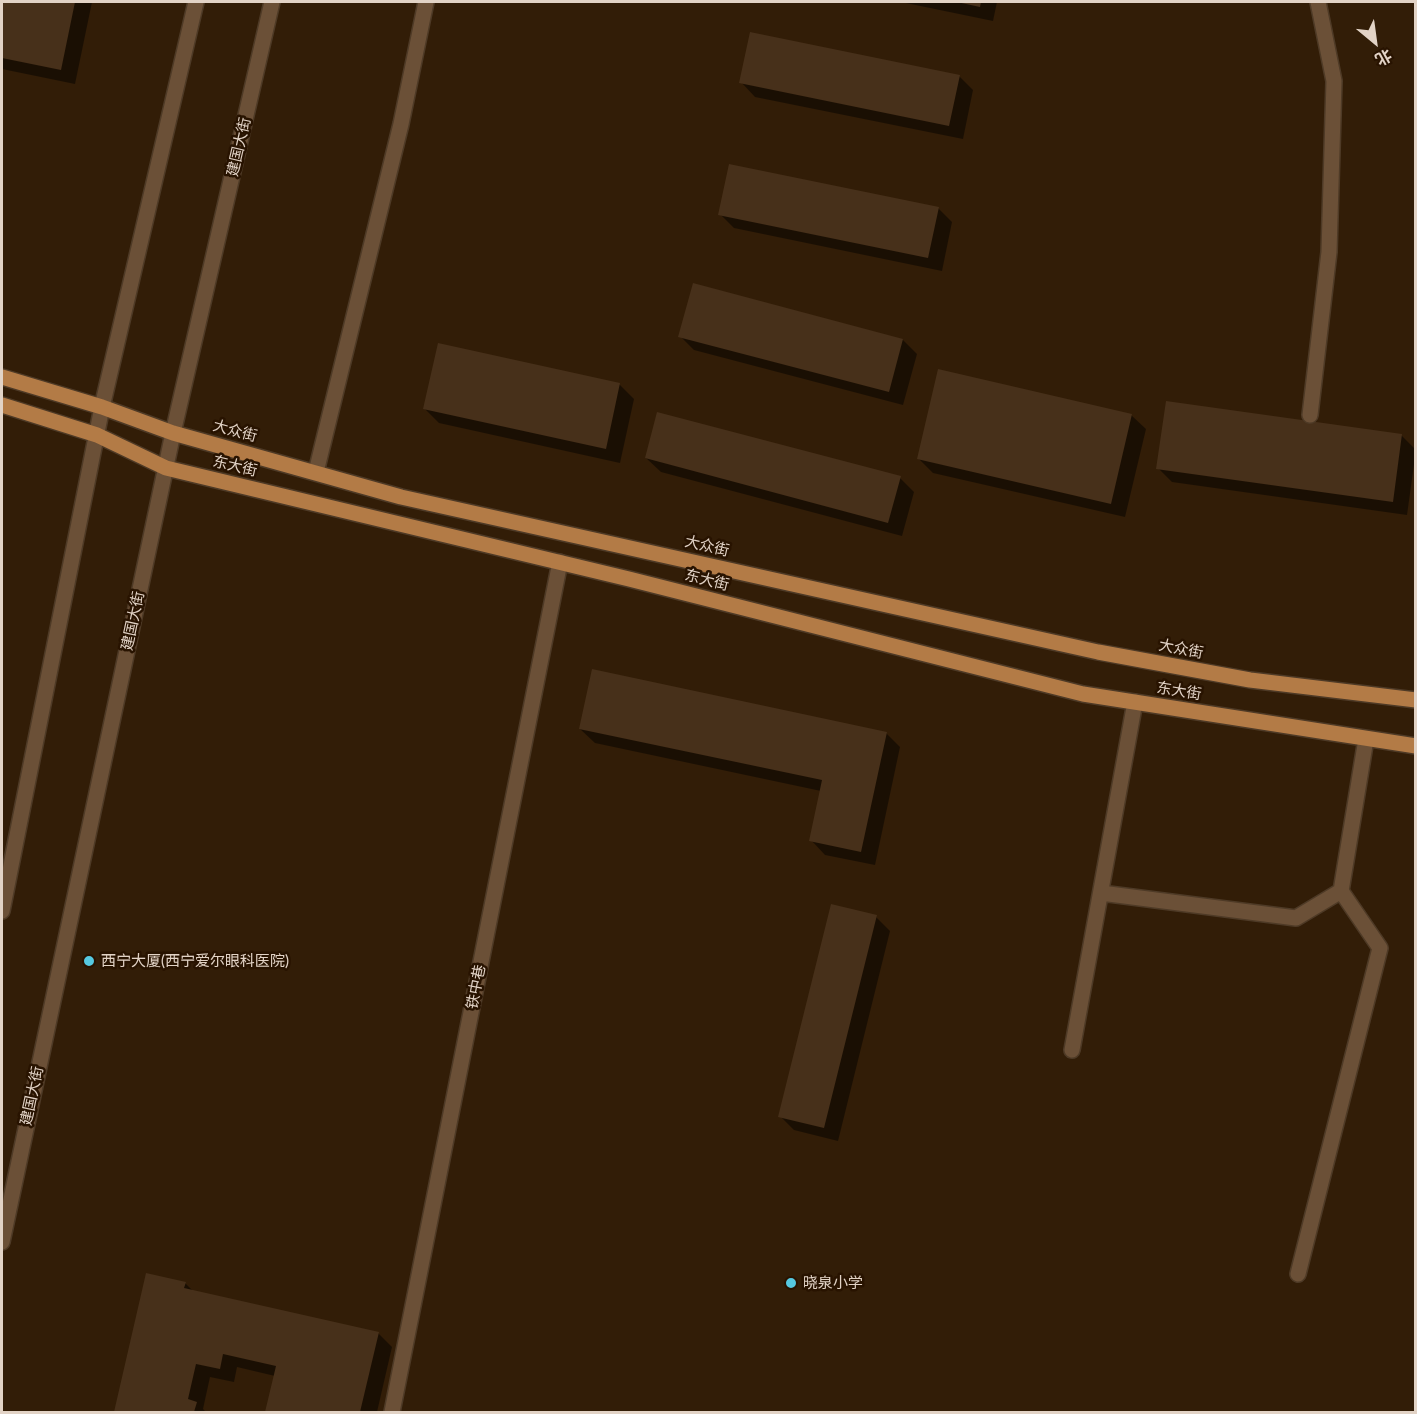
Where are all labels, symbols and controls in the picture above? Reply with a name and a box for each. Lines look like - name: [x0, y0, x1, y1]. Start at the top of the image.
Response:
- north arrow: [1345, 12, 1405, 72]
- text: 北: [1372, 46, 1396, 70]
- street label: 建国大街: [223, 116, 255, 178]
- street label: 大众街: [211, 416, 259, 446]
- street label: 东大街: [211, 452, 259, 480]
- street label: 大众街: [683, 532, 731, 560]
- street label: 东大街: [683, 566, 731, 594]
- street label: 建国大街: [118, 590, 148, 652]
- street label: 大众街: [1157, 636, 1205, 662]
- street label: 东大街: [1155, 679, 1203, 703]
- place label: 西宁大厦(西宁爱尔眼科医院): [101, 952, 289, 970]
- marker: 西宁大厦(西宁爱尔眼科医院): [82, 954, 96, 968]
- street label: 铁中巷: [463, 963, 489, 1011]
- street label: 建国大街: [17, 1065, 47, 1127]
- place label: 晓泉小学: [803, 1274, 863, 1292]
- marker: 晓泉小学: [784, 1276, 798, 1290]

